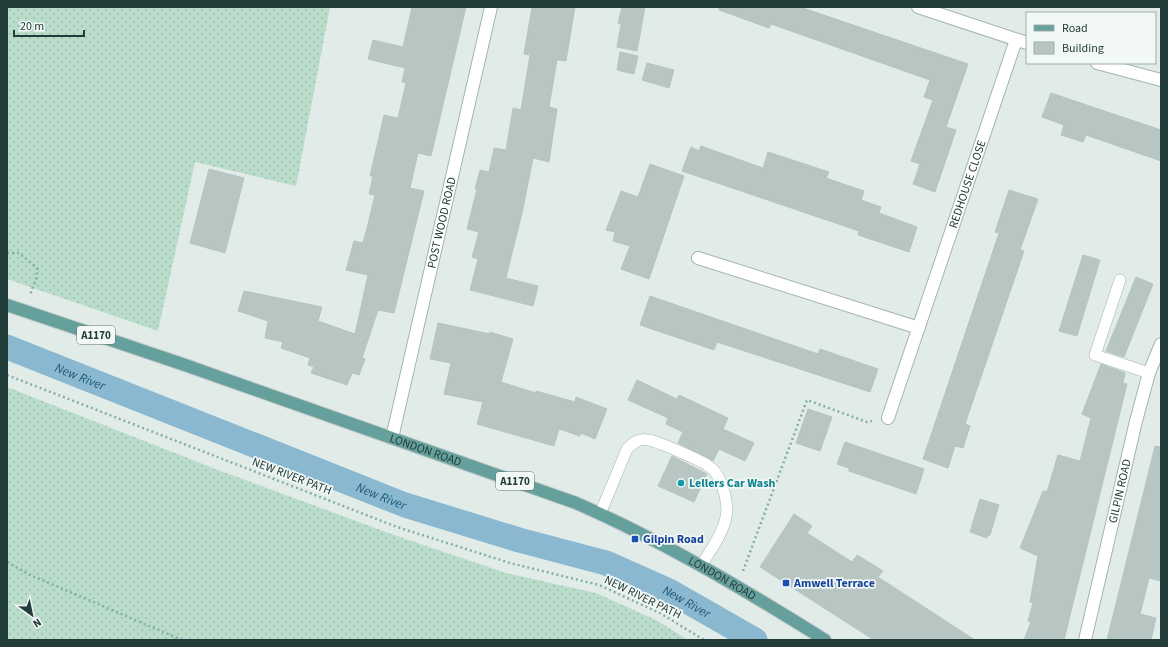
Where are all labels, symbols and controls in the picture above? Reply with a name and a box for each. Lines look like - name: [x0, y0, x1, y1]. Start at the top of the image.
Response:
- scale bar: [14, 12, 84, 38]
- legend: [1026, 12, 1156, 64]
- text: 20 m: [20, 18, 44, 35]
- text: Road: [1062, 20, 1088, 37]
- text: Building: [1062, 40, 1104, 57]
- street label: REDHOUSE CLOSE: [945, 138, 991, 231]
- street label: POST WOOD ROAD: [423, 175, 461, 270]
- road number: A1170: [77, 326, 115, 344]
- water label: New River: [52, 359, 108, 395]
- street label: LONDON ROAD: [387, 430, 464, 471]
- street label: NEW RIVER PATH: [250, 453, 334, 499]
- street label: GILPIN ROAD: [1105, 457, 1136, 525]
- road number: A1170: [496, 472, 534, 490]
- place label: Lellers Car Wash: [689, 475, 775, 492]
- marker: Lellers Car Wash: [676, 478, 686, 488]
- water label: New River: [353, 479, 410, 515]
- place label: Gilpin Road: [643, 531, 704, 548]
- marker: Gilpin Road: [630, 534, 640, 544]
- street label: LONDON ROAD: [685, 552, 759, 605]
- street label: NEW RIVER PATH: [601, 571, 684, 624]
- place label: Amwell Terrace: [793, 575, 875, 592]
- marker: Amwell Terrace: [781, 578, 791, 588]
- water label: New River: [660, 581, 714, 623]
- north arrow: [12, 595, 52, 635]
- text: N: [30, 615, 44, 631]

